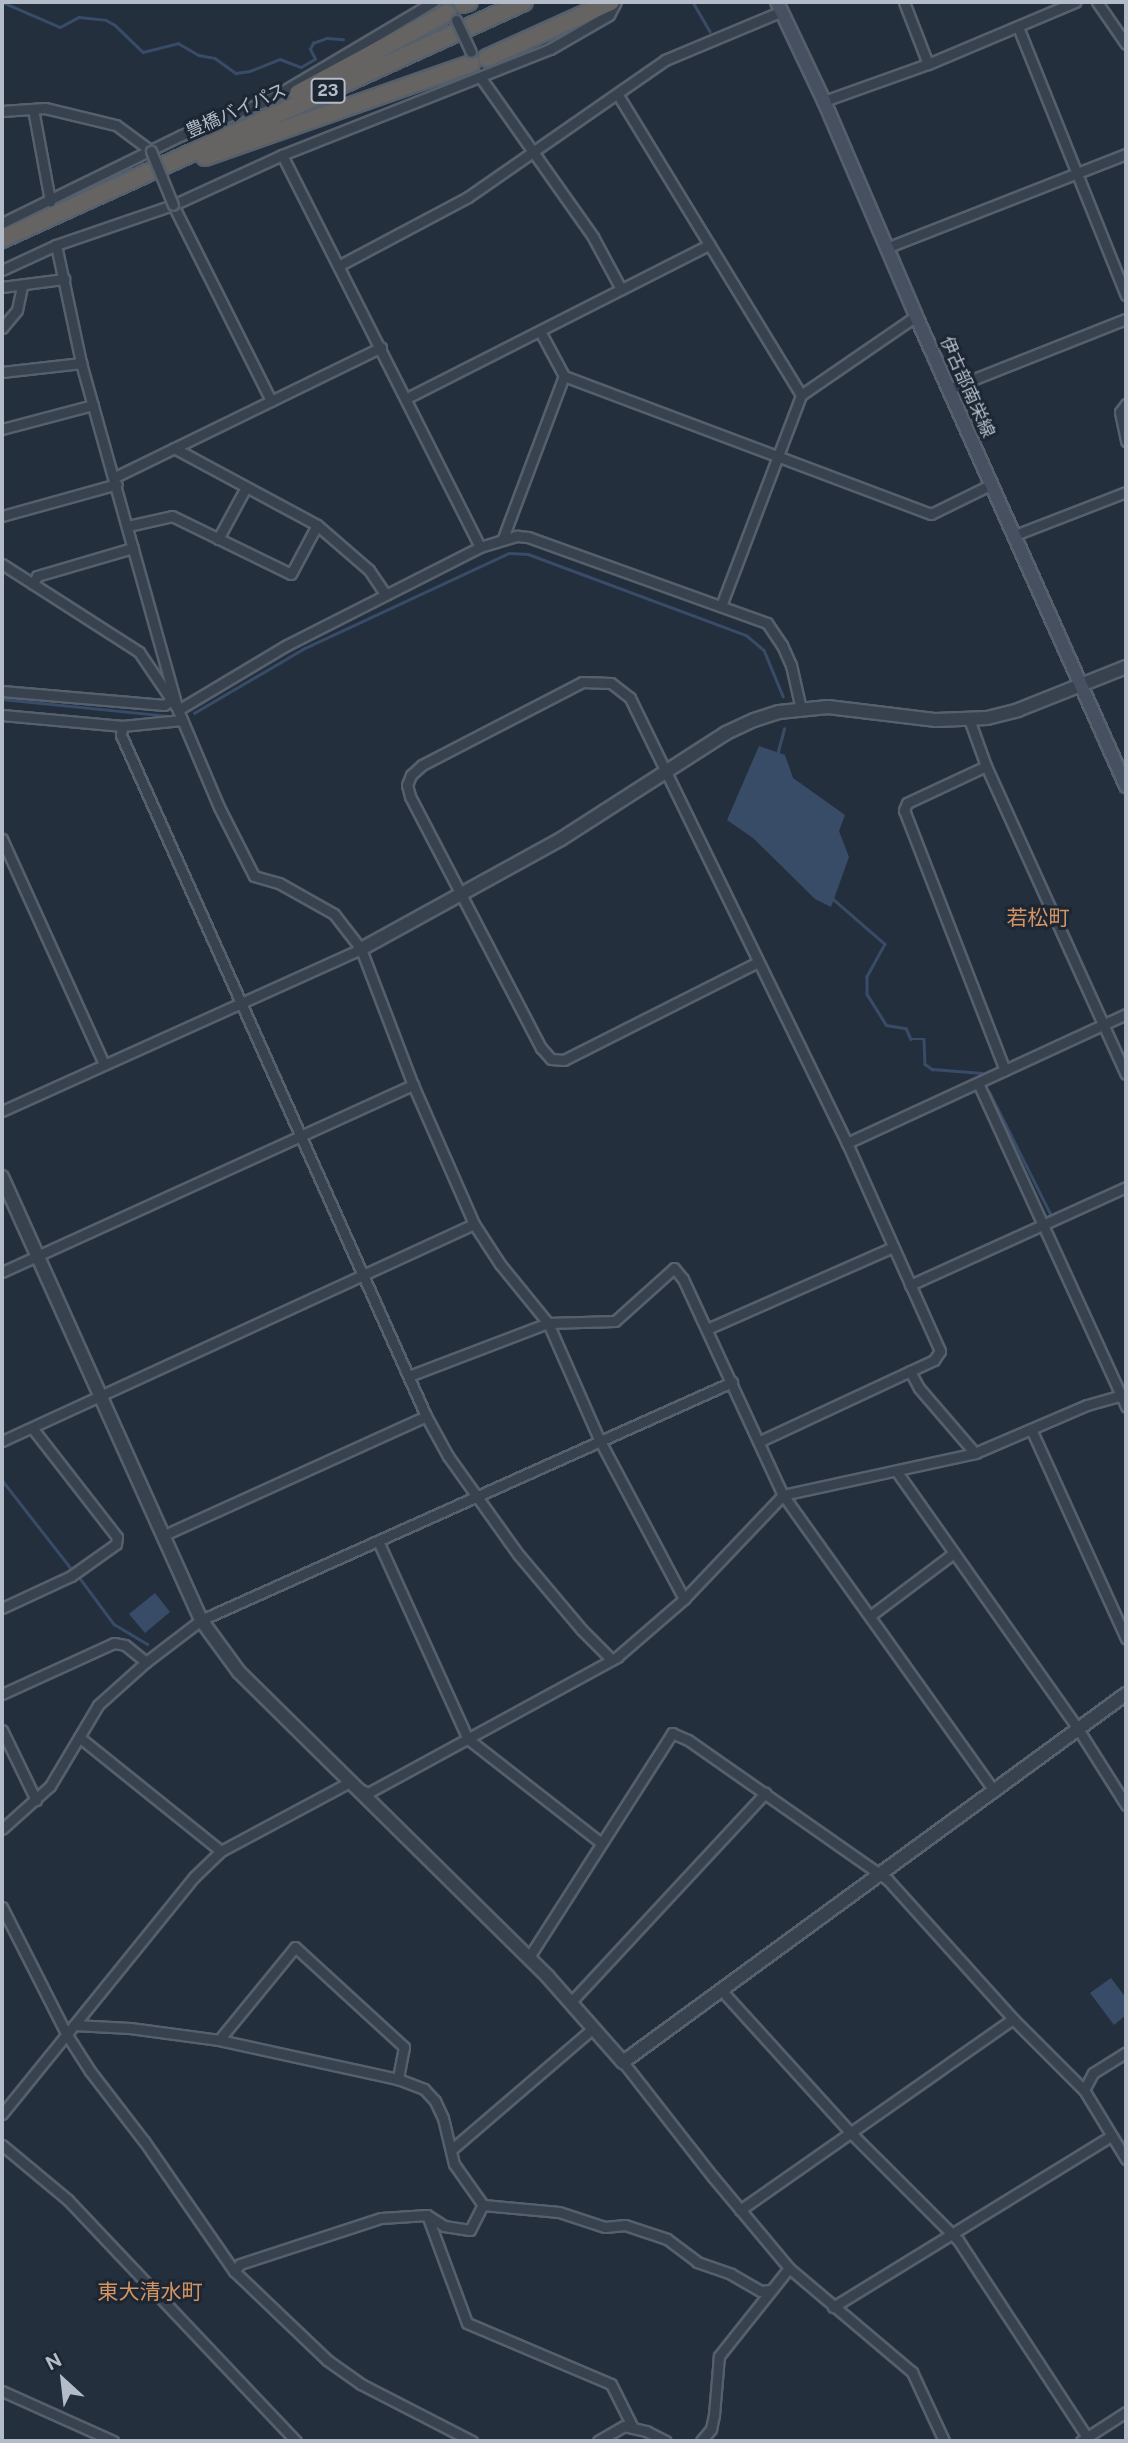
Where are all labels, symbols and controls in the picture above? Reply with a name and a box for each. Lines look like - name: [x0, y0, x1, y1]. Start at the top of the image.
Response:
- road number: 23: [310, 78, 346, 104]
- street label: 豊橋バイパス: [182, 79, 290, 143]
- street label: 伊古部南栄線: [935, 333, 999, 441]
- district label: 若松町: [1007, 905, 1069, 931]
- district label: 東大清水町: [98, 2279, 202, 2305]
- north arrow: [28, 2345, 98, 2415]
- text: N: [42, 2348, 65, 2374]

